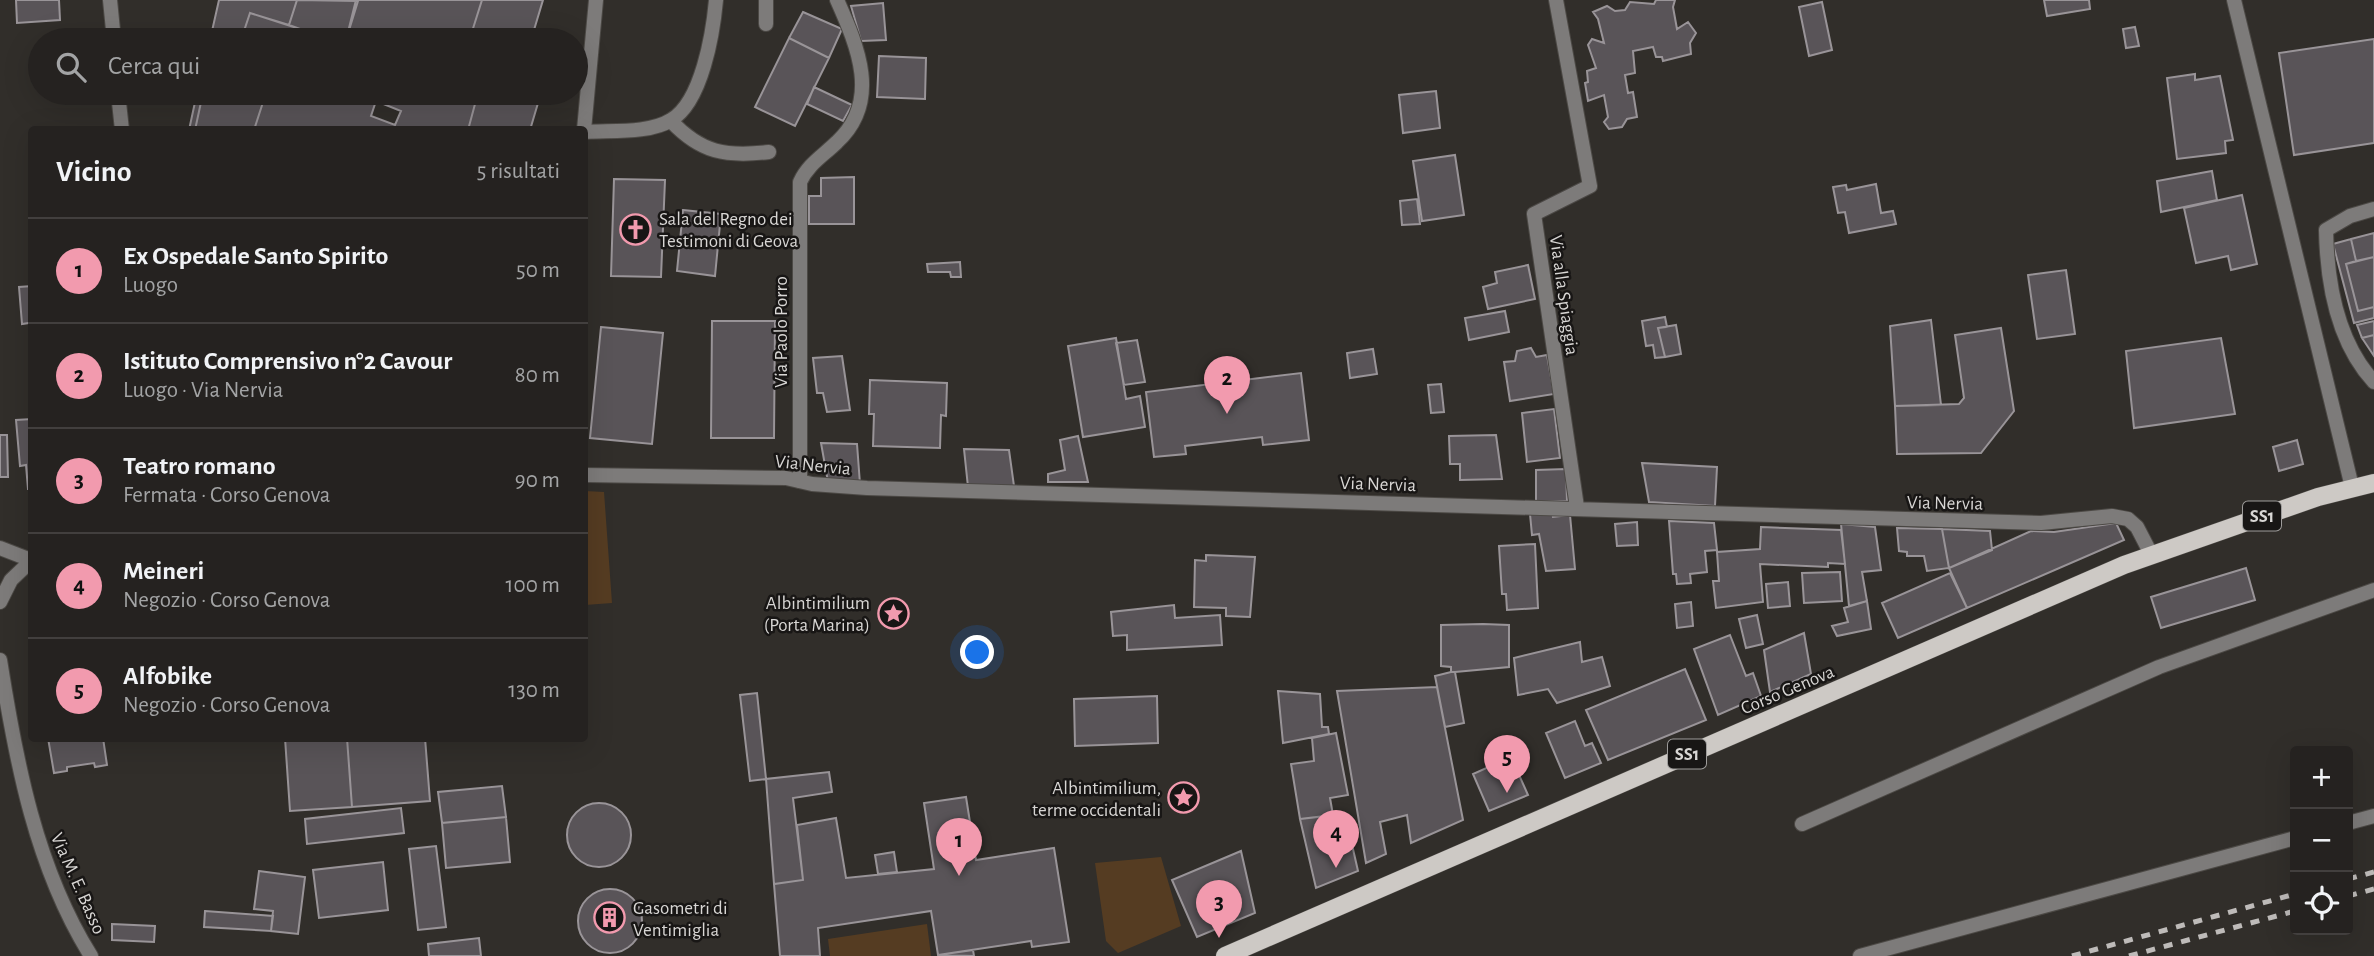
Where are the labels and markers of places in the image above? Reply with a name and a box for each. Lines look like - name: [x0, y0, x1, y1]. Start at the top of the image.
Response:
- place label: Sala del Regno dei Testimoni di Geova: [659, 210, 799, 251]
- church icon: Sala del Regno dei Testimoni di Geova: [619, 212, 653, 246]
- pin: 2: [1204, 356, 1250, 414]
- place label: Albintimilium (Porta Marina): [764, 594, 870, 635]
- place icon: Albintimilium (Porta Marina): [876, 596, 910, 630]
- pin: 5: [1484, 735, 1530, 793]
- place label: Albintimilium, terme occidentali: [1032, 779, 1161, 820]
- place icon: Albintimilium, terme occidentali: [1167, 781, 1201, 815]
- pin: 4: [1313, 810, 1359, 868]
- pin: 1: [936, 818, 982, 876]
- pin: 3: [1196, 880, 1242, 938]
- place label: Gasometri di Ventimiglia: [633, 899, 728, 940]
- building icon: Gasometri di Ventimiglia: [593, 901, 627, 935]

